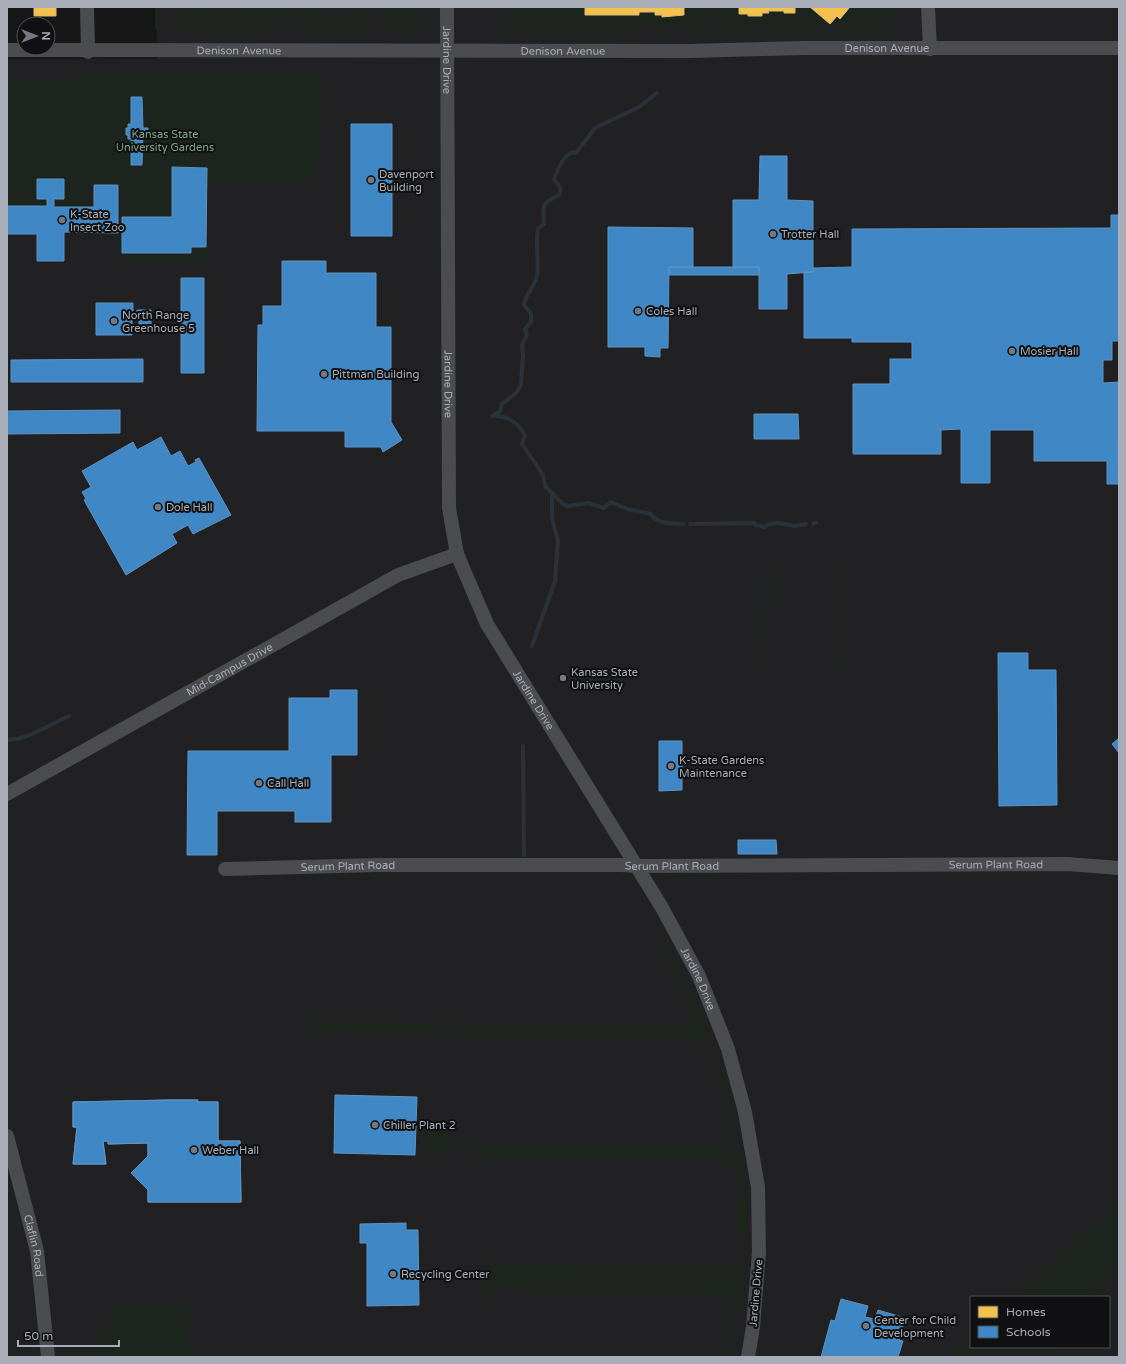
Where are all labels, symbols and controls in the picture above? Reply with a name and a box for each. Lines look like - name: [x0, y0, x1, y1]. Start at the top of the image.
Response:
- north arrow: [16, 16, 56, 56]
- street label: Jardine Drive: [441, 26, 454, 94]
- text: N: [39, 32, 52, 40]
- street label: Denison Avenue: [845, 42, 929, 55]
- street label: Denison Avenue: [197, 44, 281, 57]
- street label: Denison Avenue: [521, 44, 605, 57]
- park label: Kansas State University Gardens: [116, 128, 214, 154]
- place label: Davenport Building: [379, 168, 434, 194]
- marker: Davenport Building: [366, 175, 376, 185]
- place label: K-State Insect Zoo: [70, 208, 125, 234]
- marker: K-State Insect Zoo: [57, 215, 67, 225]
- place label: Trotter Hall: [781, 228, 839, 241]
- marker: Trotter Hall: [768, 229, 778, 239]
- place label: Coles Hall: [646, 305, 697, 318]
- marker: Coles Hall: [633, 306, 643, 316]
- place label: North Range Greenhouse 5: [122, 309, 195, 335]
- marker: North Range Greenhouse 5: [109, 316, 119, 326]
- place label: Mosier Hall: [1020, 345, 1078, 358]
- marker: Mosier Hall: [1007, 346, 1017, 356]
- street label: Jardine Drive: [442, 350, 455, 418]
- place label: Pittman Building: [332, 368, 419, 381]
- marker: Pittman Building: [319, 369, 329, 379]
- place label: Dole Hall: [166, 501, 213, 514]
- marker: Dole Hall: [153, 502, 163, 512]
- street label: Mid-Campus Drive: [184, 640, 275, 699]
- place label: Kansas State University: [571, 666, 638, 692]
- street label: Jardine Drive: [510, 667, 557, 732]
- marker: Kansas State University: [558, 673, 568, 683]
- place label: K-State Gardens Maintenance: [679, 754, 764, 780]
- marker: K-State Gardens Maintenance: [666, 761, 676, 771]
- place label: Call Hall: [267, 777, 309, 790]
- marker: Call Hall: [254, 778, 264, 788]
- street label: Serum Plant Road: [949, 858, 1043, 871]
- street label: Serum Plant Road: [301, 859, 395, 874]
- street label: Serum Plant Road: [624, 859, 719, 873]
- street label: Jardine Drive: [678, 945, 718, 1012]
- place label: Chiller Plant 2: [383, 1119, 456, 1132]
- marker: Chiller Plant 2: [370, 1120, 380, 1130]
- place label: Weber Hall: [202, 1144, 259, 1157]
- marker: Weber Hall: [189, 1145, 199, 1155]
- street label: Claflin Road: [21, 1213, 46, 1277]
- street label: Jardine Drive: [747, 1259, 765, 1327]
- place label: Recycling Center: [401, 1268, 490, 1281]
- marker: Recycling Center: [388, 1269, 398, 1279]
- legend: [970, 1296, 1110, 1348]
- text: Homes: [1006, 1305, 1046, 1319]
- place label: Center for Child Development: [874, 1314, 956, 1340]
- marker: Center for Child Development: [861, 1321, 871, 1331]
- scale bar: [18, 1322, 119, 1348]
- text: Schools: [1006, 1325, 1051, 1339]
- text: 50 m: [24, 1329, 53, 1343]

